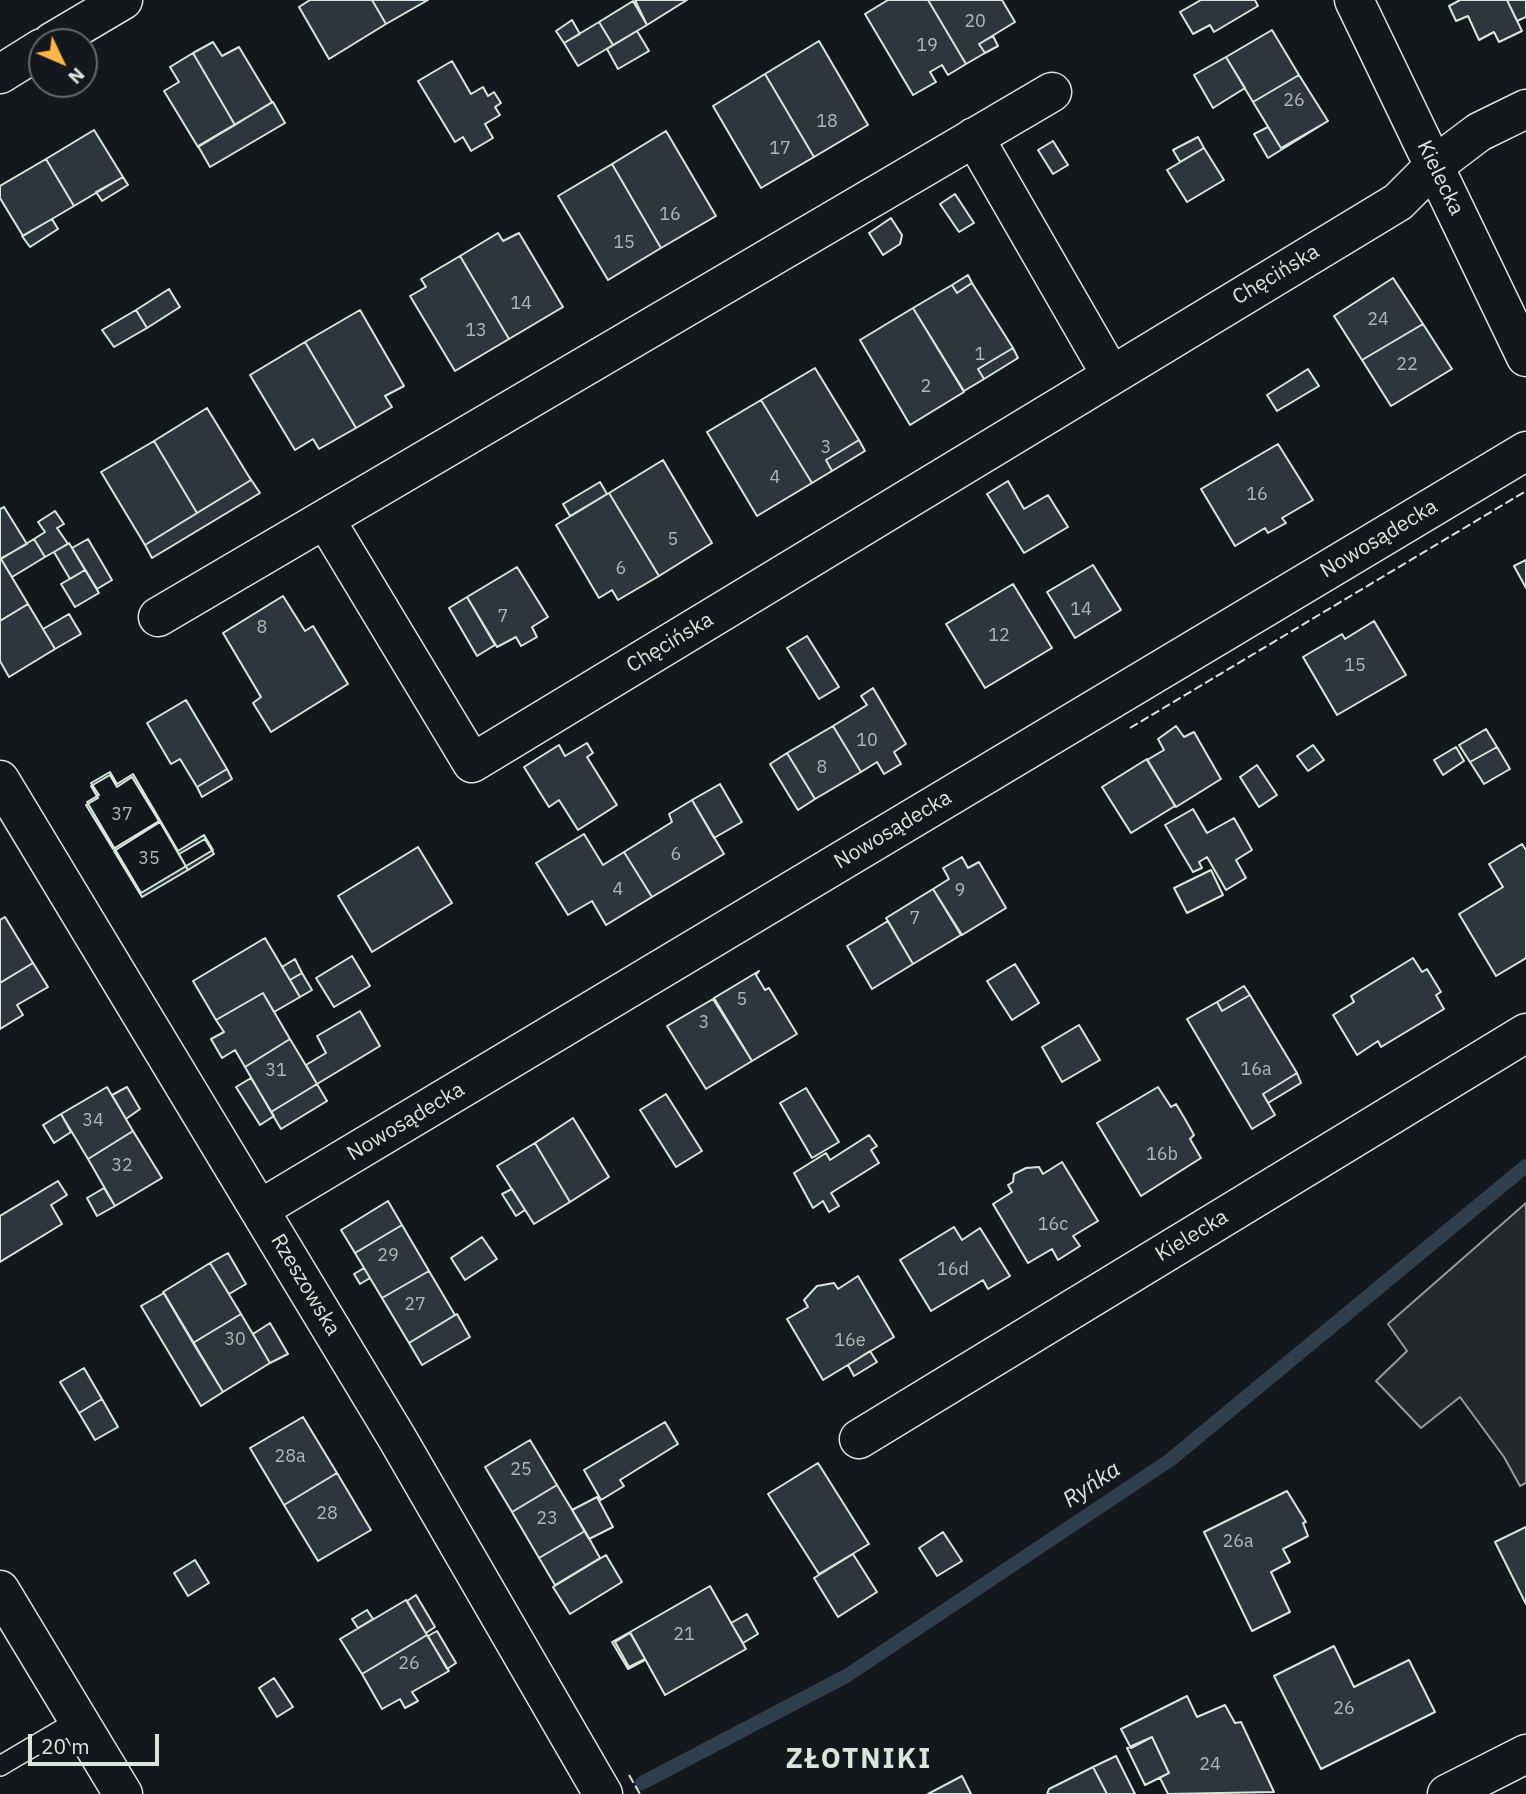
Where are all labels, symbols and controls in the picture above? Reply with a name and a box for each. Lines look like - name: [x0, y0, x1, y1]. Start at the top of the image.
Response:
- house number: 20: [964, 11, 986, 33]
- north arrow: [28, 28, 98, 98]
- house number: 19: [916, 35, 938, 57]
- text: N: [63, 63, 90, 89]
- house number: 26: [1283, 90, 1305, 112]
- house number: 18: [816, 111, 838, 133]
- street label: Kielecka: [1411, 136, 1469, 220]
- house number: 17: [769, 138, 791, 160]
- house number: 16: [659, 204, 681, 226]
- house number: 15: [613, 232, 635, 254]
- street label: Chęcińska: [1228, 239, 1324, 311]
- house number: 14: [510, 293, 532, 315]
- house number: 24: [1367, 309, 1389, 331]
- house number: 13: [465, 320, 487, 342]
- house number: 1: [975, 344, 985, 366]
- house number: 22: [1396, 354, 1418, 376]
- house number: 2: [921, 376, 931, 398]
- house number: 3: [821, 437, 831, 459]
- house number: 4: [770, 467, 780, 489]
- house number: 16: [1246, 484, 1268, 506]
- street label: Nowosądecka: [1316, 494, 1442, 584]
- house number: 5: [668, 529, 678, 551]
- house number: 6: [616, 558, 626, 580]
- house number: 14: [1070, 599, 1092, 621]
- house number: 7: [498, 606, 508, 628]
- street label: Chęcińska: [622, 607, 718, 679]
- house number: 8: [257, 617, 267, 639]
- house number: 12: [988, 625, 1010, 647]
- house number: 15: [1344, 655, 1366, 677]
- house number: 10: [856, 730, 878, 752]
- house number: 8: [817, 757, 827, 779]
- street label: Nowosądecka: [830, 785, 956, 875]
- house number: 37: [111, 804, 133, 826]
- house number: 6: [671, 844, 681, 866]
- house number: 35: [138, 848, 160, 870]
- house number: 4: [613, 879, 623, 901]
- house number: 9: [955, 880, 965, 902]
- house number: 7: [910, 908, 920, 930]
- house number: 5: [737, 989, 747, 1011]
- house number: 3: [699, 1012, 709, 1034]
- house number: 16a: [1240, 1059, 1272, 1081]
- house number: 31: [265, 1060, 287, 1082]
- street label: Nowosądecka: [343, 1077, 469, 1167]
- house number: 34: [82, 1110, 104, 1132]
- house number: 16b: [1146, 1144, 1178, 1166]
- house number: 32: [111, 1155, 133, 1177]
- street label: Kielecka: [1151, 1205, 1233, 1267]
- house number: 16c: [1038, 1214, 1068, 1236]
- street label: Rzeszowska: [265, 1230, 345, 1340]
- house number: 29: [377, 1245, 399, 1267]
- house number: 16d: [937, 1259, 969, 1281]
- house number: 27: [404, 1294, 426, 1316]
- house number: 30: [224, 1329, 246, 1351]
- house number: 16e: [834, 1330, 866, 1352]
- house number: 28a: [274, 1446, 306, 1468]
- water label: Ryńka: [1058, 1456, 1126, 1514]
- house number: 25: [510, 1459, 532, 1481]
- house number: 28: [316, 1503, 338, 1525]
- house number: 23: [536, 1508, 558, 1530]
- house number: 26a: [1222, 1531, 1254, 1553]
- house number: 21: [673, 1624, 695, 1646]
- house number: 26: [398, 1653, 420, 1675]
- house number: 26: [1333, 1698, 1355, 1720]
- scale bar: [32, 1720, 163, 1764]
- text: 20 m: [41, 1732, 90, 1760]
- district label: ZŁOTNIKI: [787, 1743, 931, 1777]
- house number: 24: [1199, 1754, 1221, 1776]

